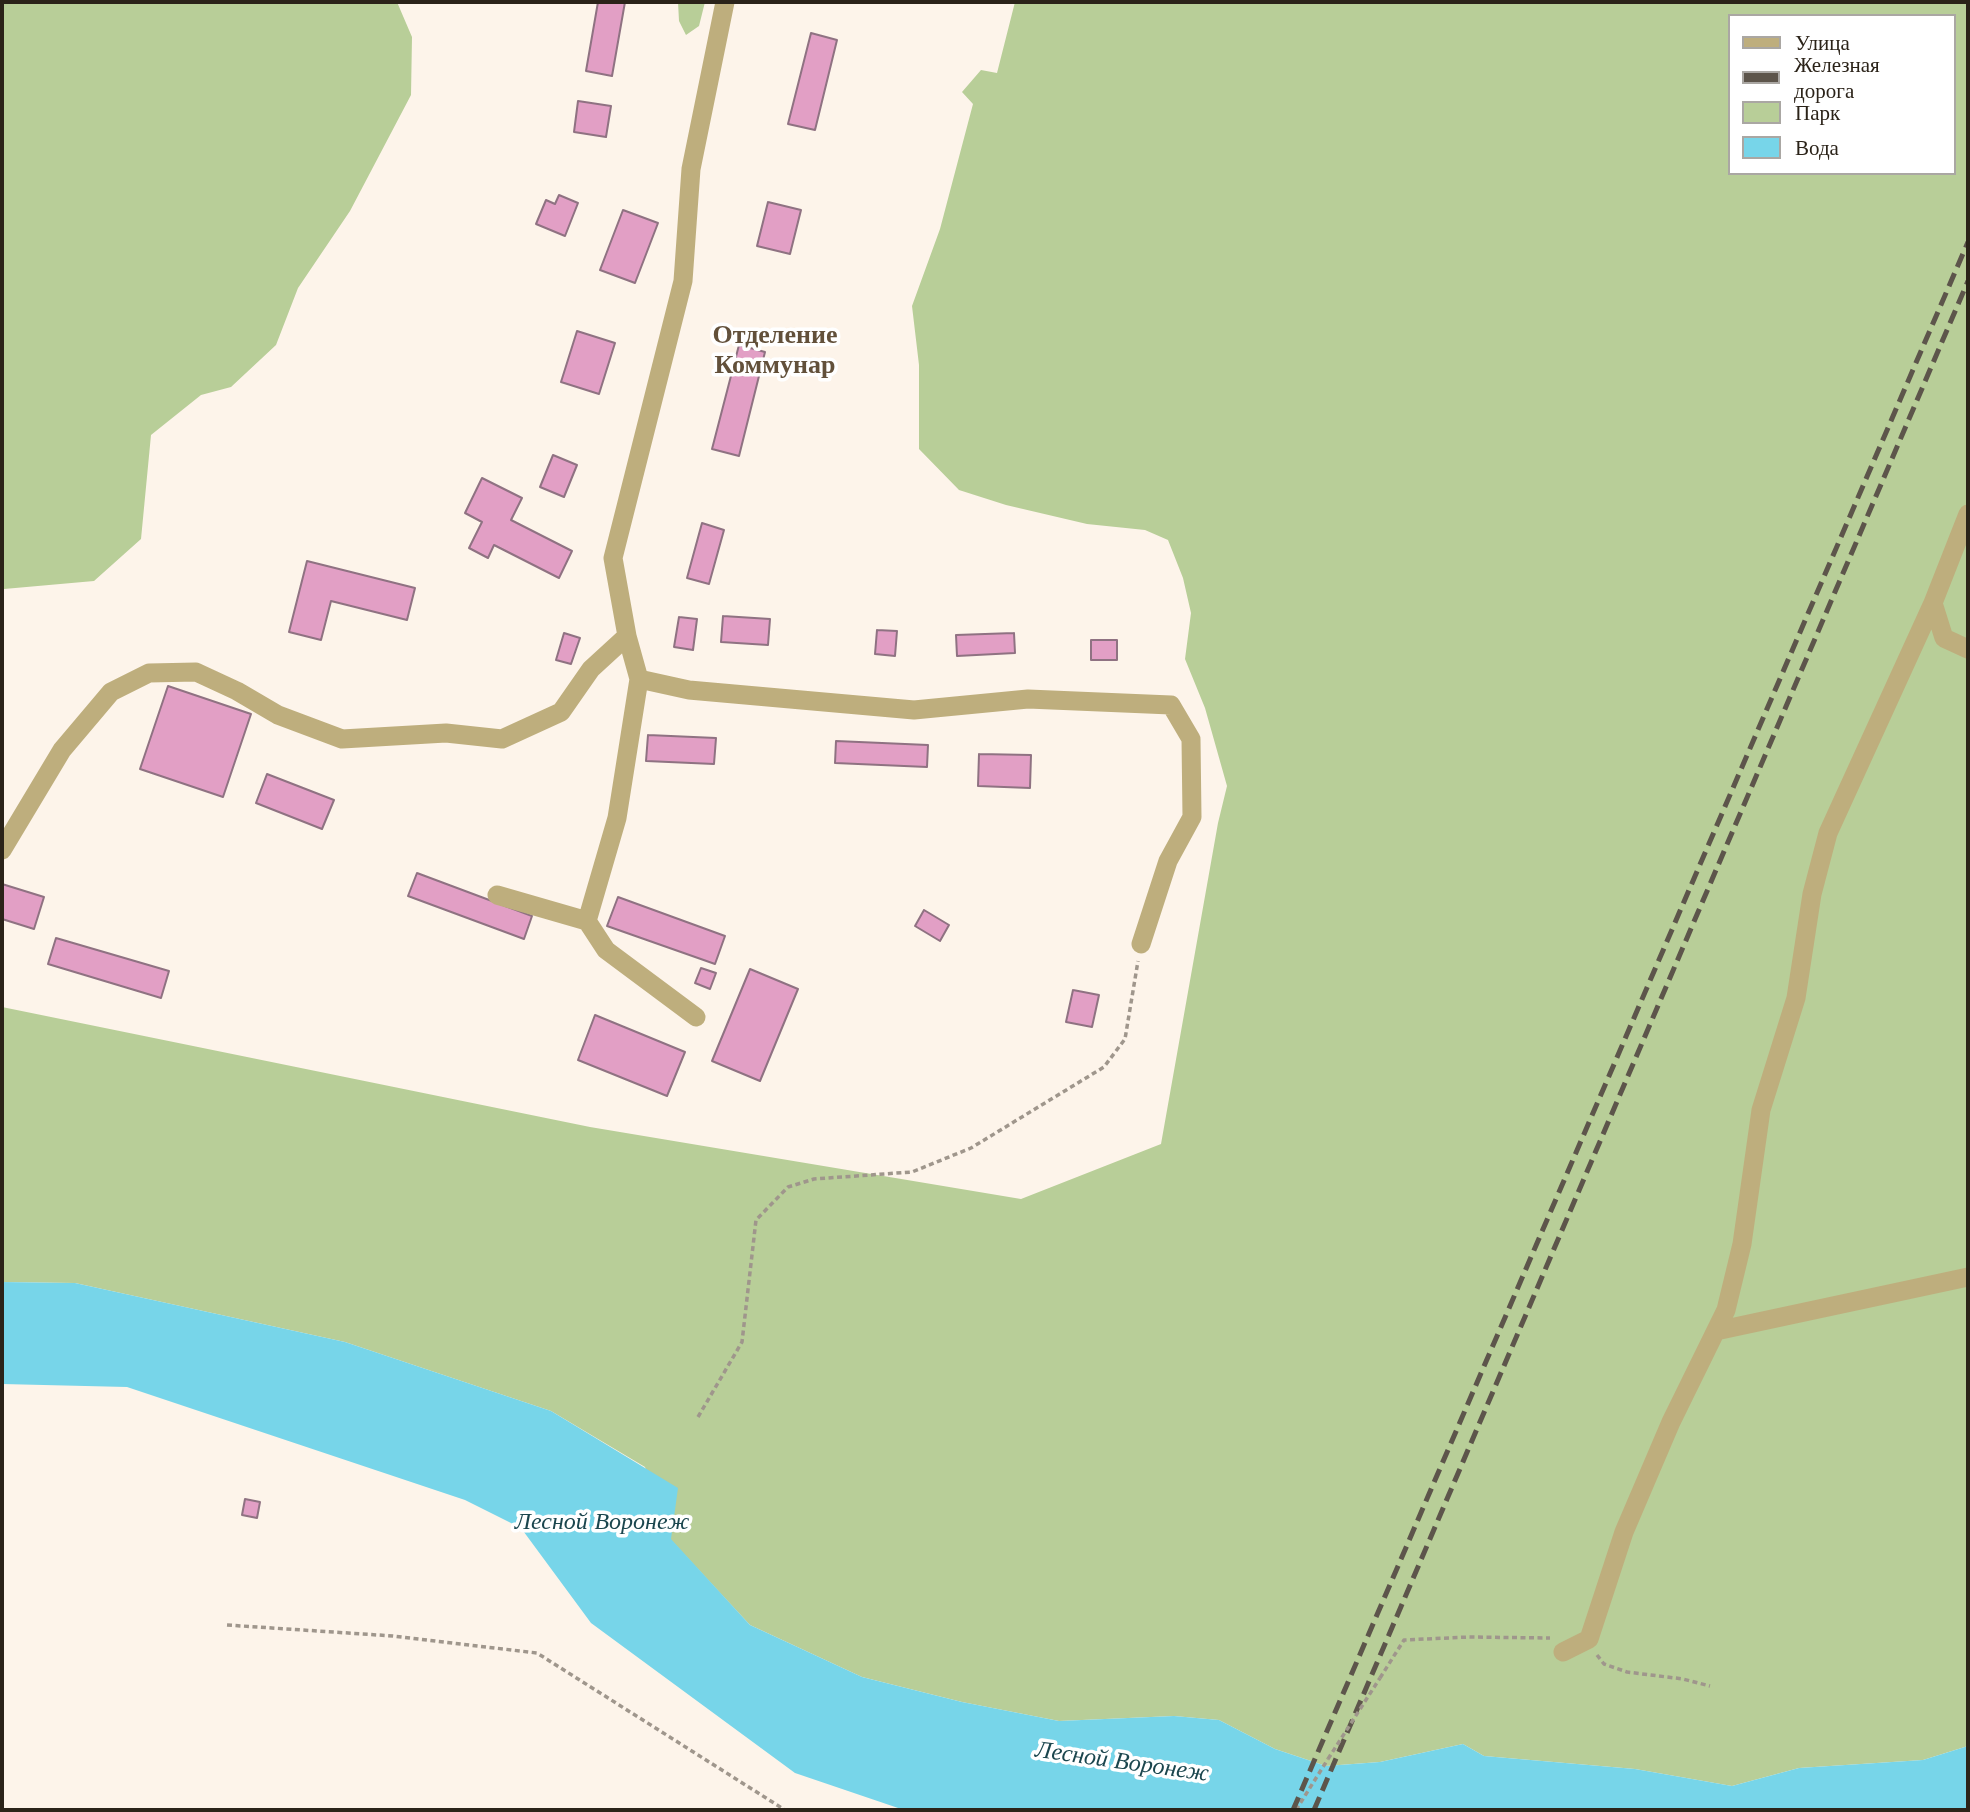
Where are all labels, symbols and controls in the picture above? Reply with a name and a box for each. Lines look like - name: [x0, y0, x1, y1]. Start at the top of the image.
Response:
- legend: [1728, 14, 1956, 175]
- text: Улица: [1795, 30, 1850, 56]
- text: Железная дорога: [1794, 52, 1880, 104]
- text: Парк: [1795, 100, 1840, 126]
- text: Вода: [1795, 135, 1839, 161]
- district label: Отделение Коммунар: [713, 320, 837, 382]
- water label: Лесной Воронеж: [515, 1508, 689, 1536]
- water label: Лесной Воронеж: [1033, 1736, 1211, 1788]

